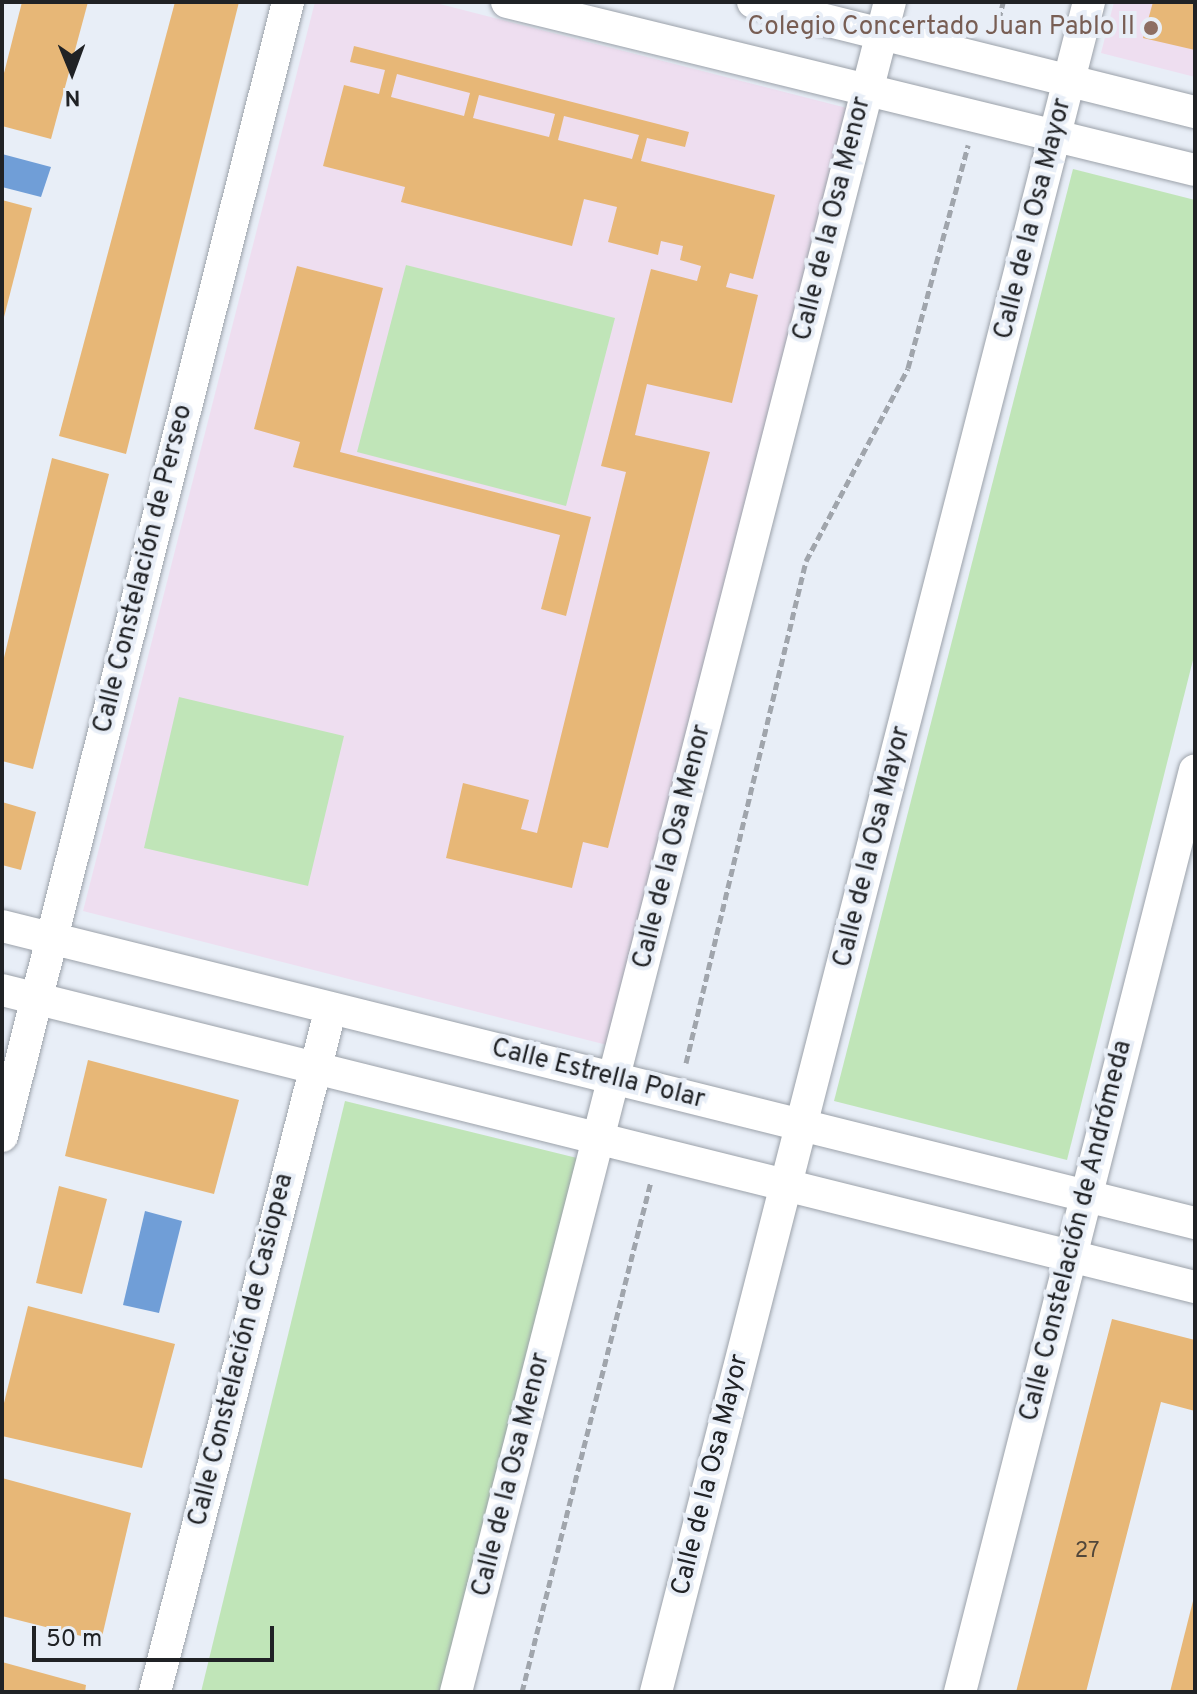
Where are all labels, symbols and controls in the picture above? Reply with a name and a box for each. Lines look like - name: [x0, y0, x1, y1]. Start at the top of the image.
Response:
- place label: Colegio Concertado Juan Pablo II: [747, 12, 1135, 44]
- marker: Colegio Concertado Juan Pablo II: [1142, 19, 1160, 37]
- north arrow: [32, 32, 112, 112]
- text: N: [64, 83, 81, 110]
- street label: Calle de la Osa Menor: [788, 94, 878, 344]
- street label: Calle de la Osa Mayor: [989, 95, 1079, 343]
- street label: Calle Constelación de Perseo: [88, 401, 200, 737]
- street label: Calle de la Osa Menor: [628, 722, 718, 972]
- street label: Calle de la Osa Mayor: [828, 723, 918, 971]
- street label: Calle Estrella Polar: [488, 1033, 708, 1117]
- street label: Calle Constelación de Andrómeda: [1014, 1037, 1140, 1425]
- street label: Calle Constelación de Casiopea: [183, 1170, 301, 1530]
- street label: Calle de la Osa Menor: [467, 1350, 557, 1600]
- street label: Calle de la Osa Mayor: [666, 1351, 756, 1599]
- house number: 27: [1075, 1539, 1099, 1565]
- scale bar: [36, 1610, 278, 1660]
- text: 50 m: [46, 1625, 102, 1655]

